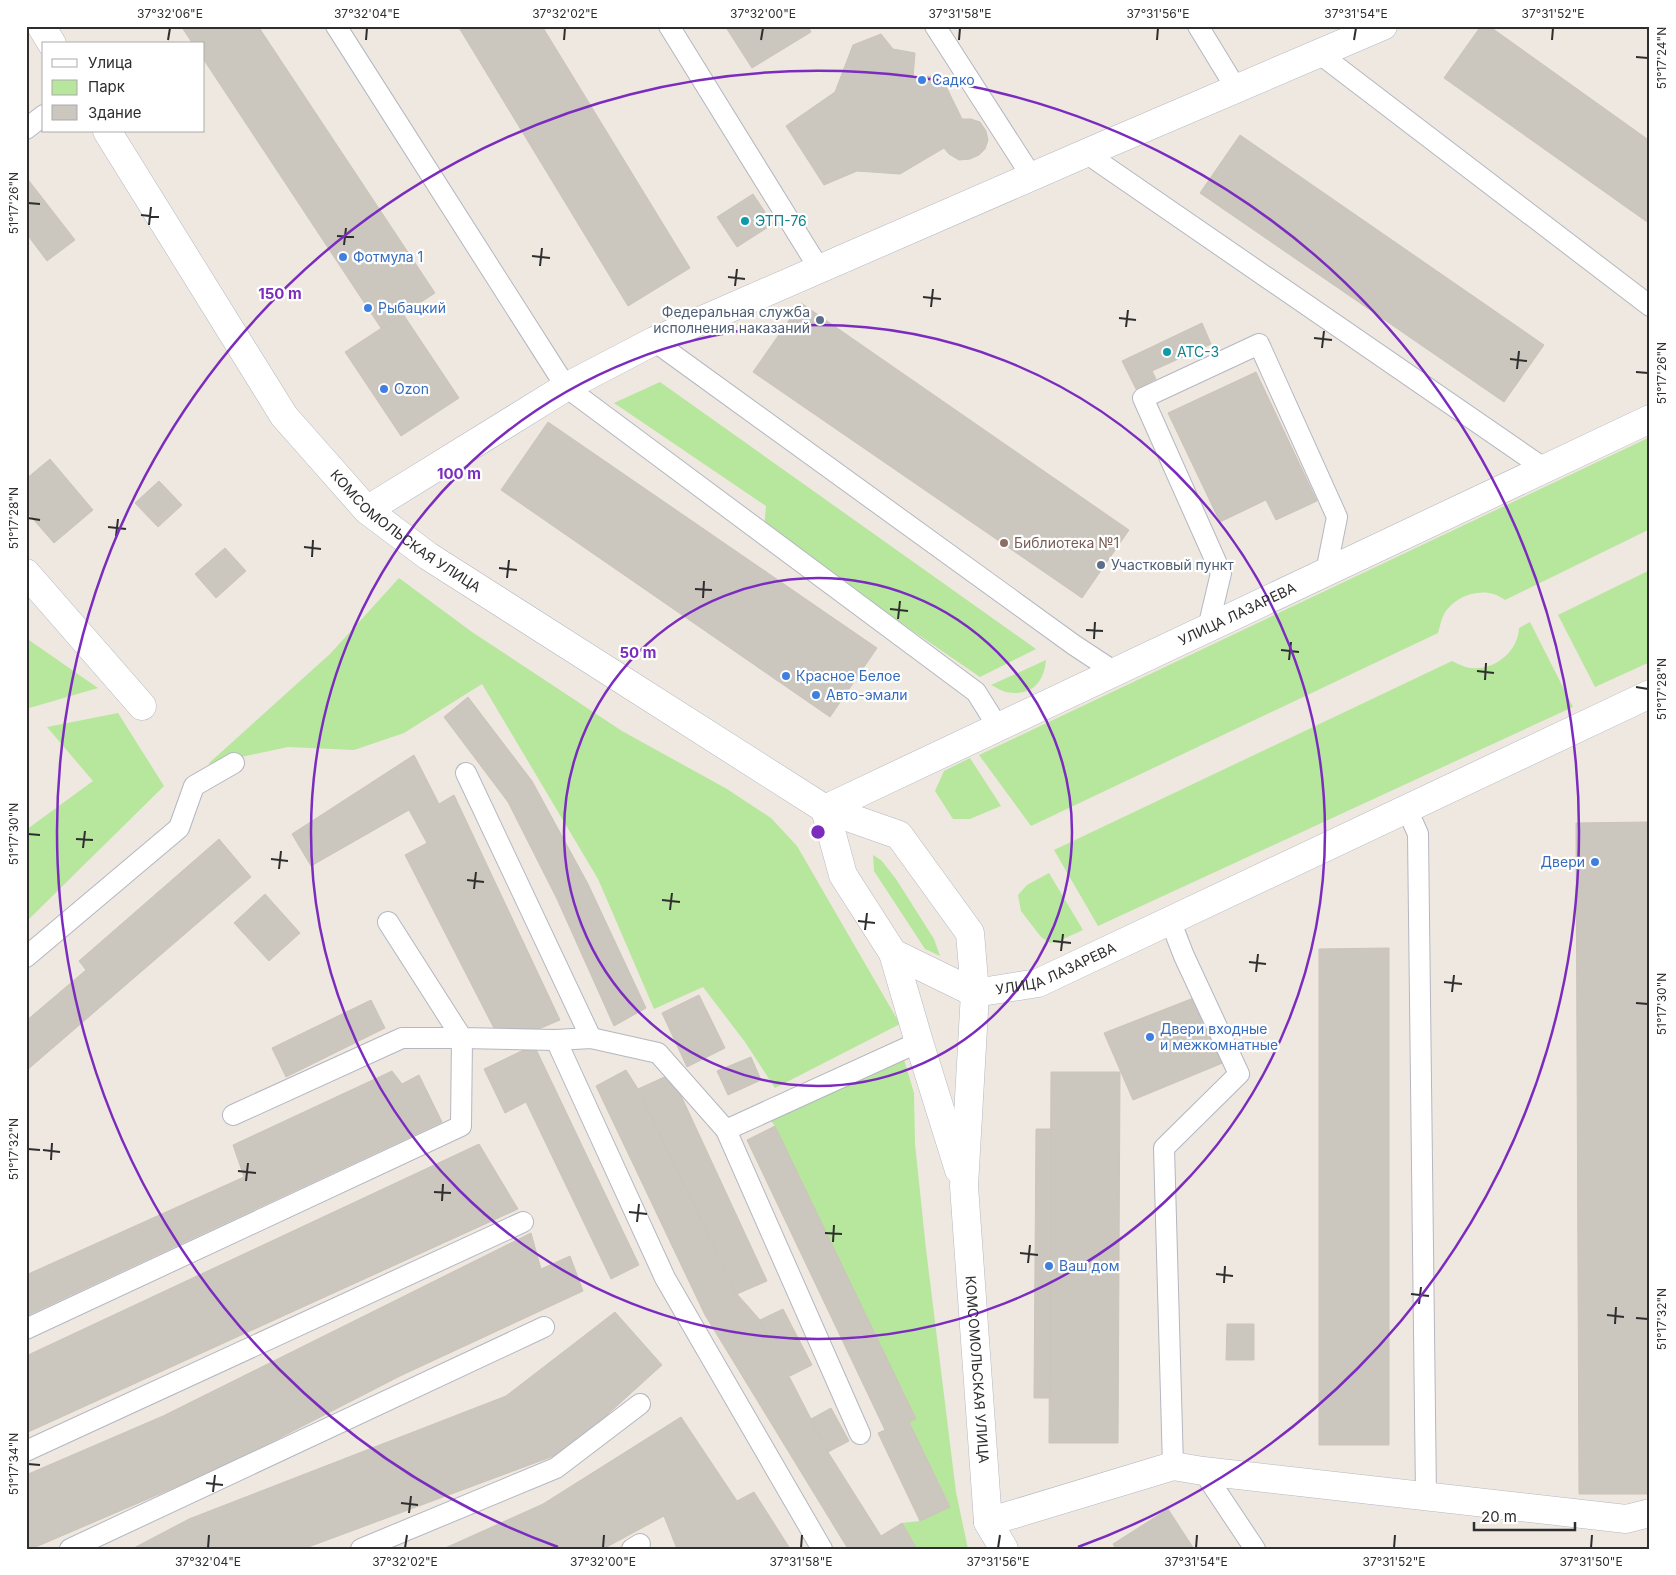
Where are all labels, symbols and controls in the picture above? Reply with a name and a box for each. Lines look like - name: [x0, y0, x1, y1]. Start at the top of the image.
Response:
- text: 37°32'06"E: [137, 6, 203, 21]
- text: 37°32'04"E: [334, 6, 400, 21]
- text: 37°32'02"E: [532, 6, 598, 21]
- text: 37°32'00"E: [730, 6, 796, 21]
- text: 37°31'58"E: [928, 6, 992, 21]
- text: 37°31'56"E: [1126, 6, 1190, 21]
- text: 37°31'54"E: [1324, 6, 1388, 21]
- text: 37°31'52"E: [1522, 6, 1584, 21]
- text: 51°17'24"N: [1654, 27, 1669, 89]
- legend: [42, 42, 205, 132]
- text: Улица: [88, 53, 132, 72]
- place label: Садко: [932, 71, 975, 88]
- marker: Садко: [916, 74, 928, 86]
- text: Парк: [88, 77, 125, 96]
- text: Здание: [88, 103, 142, 122]
- text: 51°17'26"N: [6, 172, 21, 234]
- place label: ЭТП-76: [755, 212, 807, 229]
- marker: ЭТП-76: [739, 215, 751, 227]
- place label: Фотмула 1: [353, 248, 423, 265]
- marker: Фотмула 1: [337, 251, 349, 263]
- text: 150 m: [258, 284, 302, 303]
- place label: Рыбацкий: [378, 299, 446, 316]
- marker: Рыбацкий: [362, 302, 374, 314]
- place label: Федеральная служба исполнения наказаний: [653, 303, 810, 336]
- marker: Федеральная служба исполнения наказаний: [814, 314, 826, 326]
- text: 51°17'26"N: [1654, 342, 1669, 404]
- place label: АТС-3: [1177, 343, 1219, 360]
- marker: АТС-3: [1161, 346, 1173, 358]
- place label: Ozon: [394, 380, 429, 397]
- marker: Ozon: [378, 383, 390, 395]
- text: 100 m: [437, 464, 481, 483]
- street label: КОМСОМОЛЬСКАЯ УЛИЦА: [327, 466, 484, 596]
- text: 51°17'28"N: [6, 487, 21, 549]
- place label: Библиотека №1: [1014, 534, 1119, 551]
- marker: Библиотека №1: [998, 537, 1010, 549]
- place label: Участковый пункт: [1111, 556, 1234, 573]
- marker: Участковый пункт: [1095, 559, 1107, 571]
- street label: УЛИЦА ЛАЗАРЕВА: [1175, 578, 1299, 649]
- text: 50 m: [620, 643, 656, 662]
- text: 51°17'28"N: [1654, 658, 1669, 720]
- place label: Красное Белое: [796, 667, 901, 684]
- marker: Красное Белое: [780, 670, 792, 682]
- place label: Авто-эмали: [826, 686, 908, 703]
- marker: Авто-эмали: [810, 689, 822, 701]
- text: 51°17'30"N: [6, 803, 21, 865]
- centre of rings: [809, 823, 827, 841]
- place label: Двери: [1541, 853, 1585, 870]
- marker: Двери: [1589, 856, 1601, 868]
- street label: УЛИЦА ЛАЗАРЕВА: [994, 938, 1119, 998]
- text: 51°17'30"N: [1654, 973, 1669, 1035]
- place label: Двери входные и межкомнатные: [1160, 1020, 1278, 1053]
- marker: Двери входные и межкомнатные: [1144, 1031, 1156, 1043]
- text: 51°17'32"N: [6, 1118, 21, 1180]
- place label: Ваш дом: [1059, 1257, 1119, 1274]
- marker: Ваш дом: [1043, 1260, 1055, 1272]
- street label: КОМСОМОЛЬСКАЯ УЛИЦА: [962, 1275, 993, 1464]
- text: 51°17'32"N: [1654, 1288, 1669, 1350]
- text: 51°17'34"N: [6, 1433, 21, 1495]
- scale bar: [1474, 1500, 1575, 1532]
- text: 20 m: [1481, 1507, 1517, 1526]
- text: 37°32'04"E: [175, 1554, 241, 1569]
- text: 37°32'02"E: [372, 1554, 438, 1569]
- text: 37°32'00"E: [570, 1554, 636, 1569]
- text: 37°31'58"E: [769, 1554, 833, 1569]
- text: 37°31'56"E: [966, 1554, 1030, 1569]
- text: 37°31'54"E: [1164, 1554, 1228, 1569]
- text: 37°31'52"E: [1363, 1554, 1425, 1569]
- text: 37°31'50"E: [1559, 1554, 1623, 1569]

